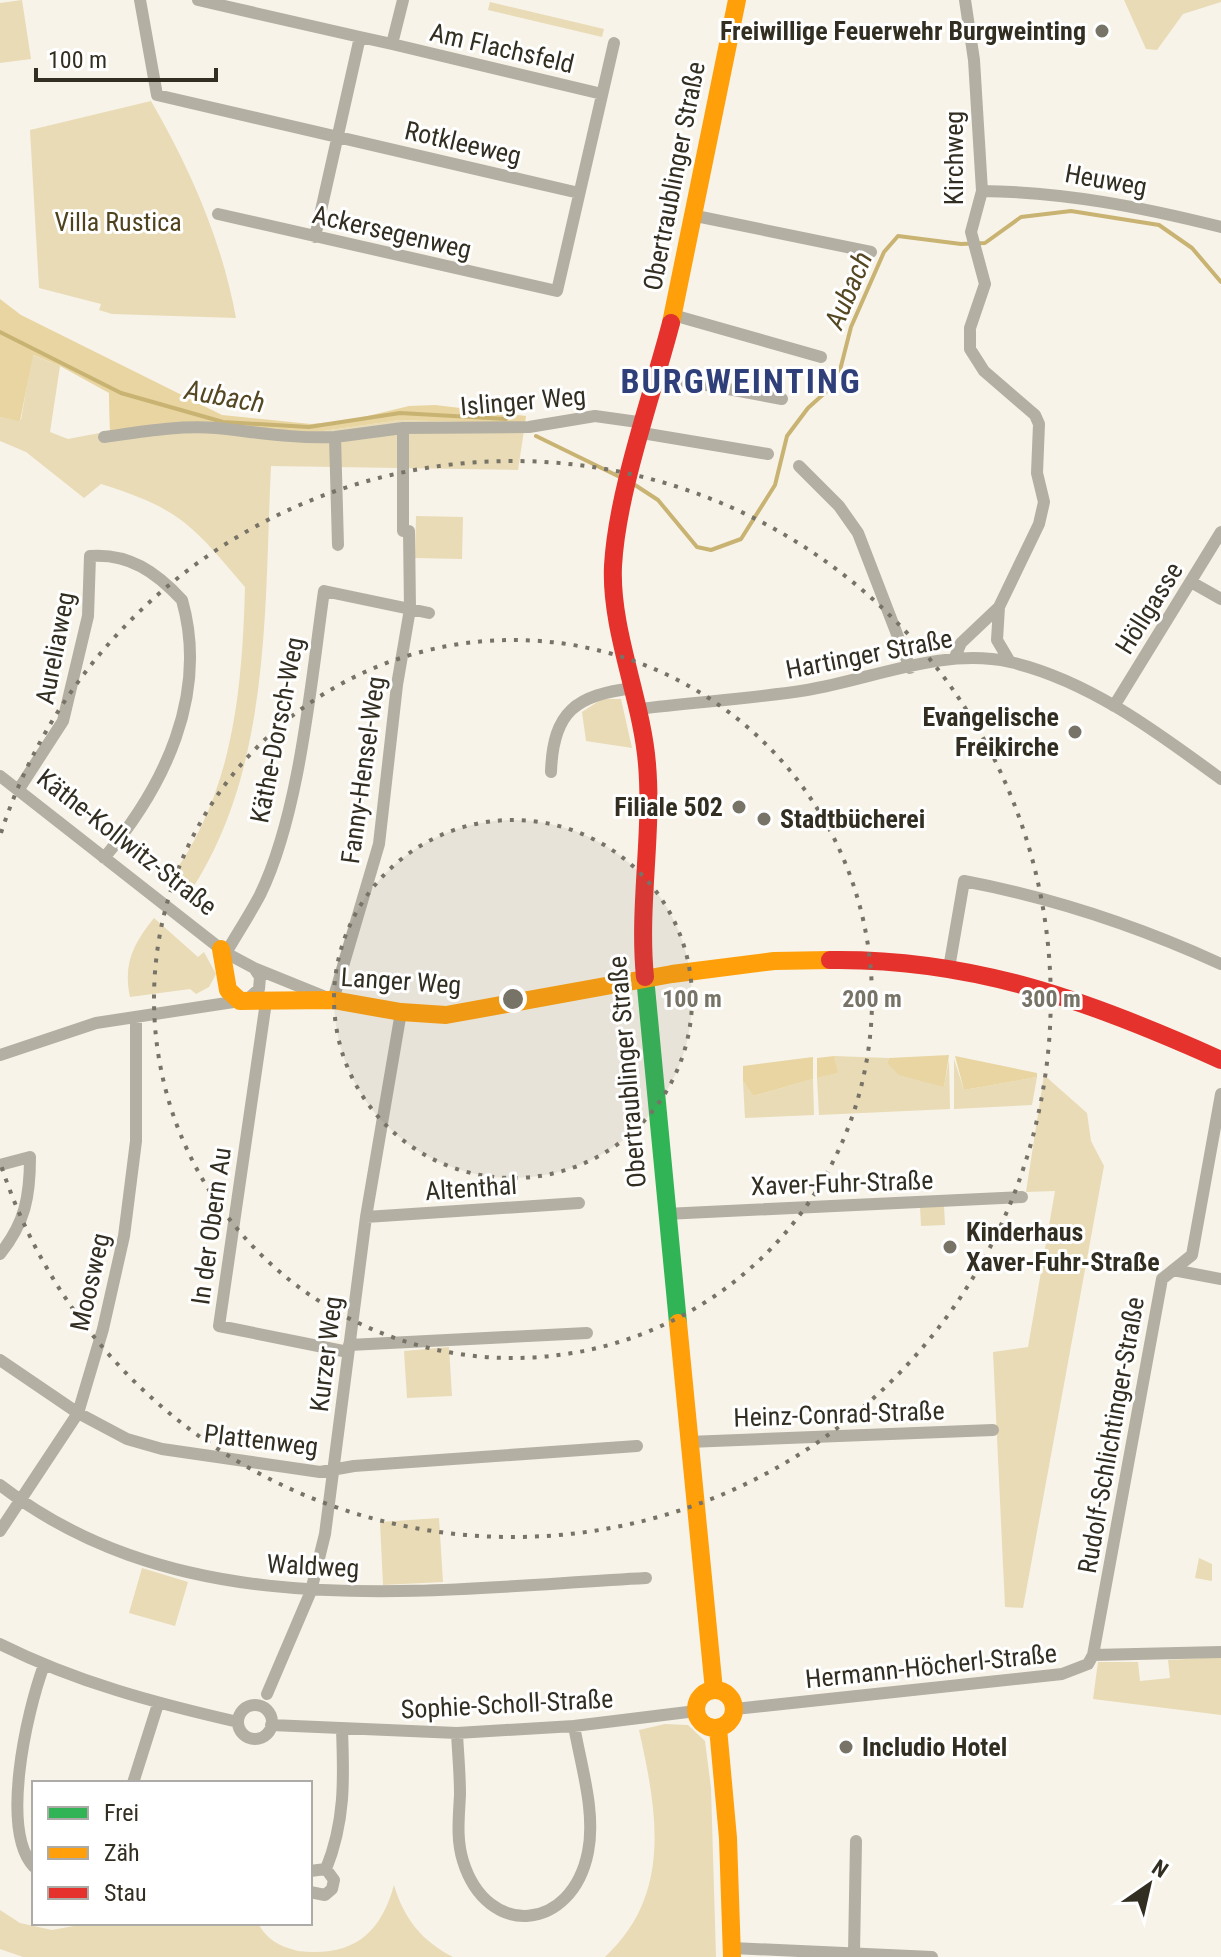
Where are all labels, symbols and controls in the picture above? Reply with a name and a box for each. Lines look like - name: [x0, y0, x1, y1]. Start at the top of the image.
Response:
- place label: Freiwillige Feuerwehr Burgweinting: [720, 16, 1086, 46]
- street label: Am Flachsfeld: [427, 17, 577, 79]
- marker: Freiwillige Feuerwehr Burgweinting: [1093, 22, 1111, 40]
- scale bar: [36, 32, 216, 82]
- text: 100 m: [48, 46, 107, 74]
- street label: Obertraublinger Straße: [637, 59, 711, 293]
- street label: Kirchweg: [939, 111, 969, 205]
- street label: Rotkleeweg: [402, 115, 524, 171]
- street label: Heuweg: [1063, 158, 1149, 202]
- street label: Ackersegenweg: [310, 199, 474, 265]
- park label: Villa Rustica: [54, 207, 182, 237]
- water label: Aubach: [817, 247, 879, 335]
- district label: BURGWEINTING: [620, 361, 862, 401]
- water label: Aubach: [181, 373, 268, 420]
- street label: Islinger Weg: [459, 381, 587, 421]
- street label: Höllgasse: [1109, 557, 1189, 659]
- street label: Aureliaweg: [29, 589, 81, 707]
- street label: Hartinger Straße: [783, 623, 955, 685]
- street label: Käthe-Dorsch-Weg: [244, 635, 310, 825]
- street label: Fanny-Hensel-Weg: [335, 674, 391, 866]
- place label: Evangelische Freikirche: [922, 702, 1059, 762]
- marker: Evangelische Freikirche: [1066, 723, 1084, 741]
- street label: Käthe-Kollwitz-Straße: [31, 763, 223, 921]
- place label: Filiale 502: [614, 792, 723, 822]
- marker: Filiale 502: [730, 798, 748, 816]
- place label: Stadtbücherei: [780, 804, 925, 834]
- marker: Stadtbücherei: [755, 810, 773, 828]
- street label: Obertraublinger Straße: [602, 955, 652, 1189]
- street label: Langer Weg: [340, 962, 462, 1000]
- centre of rings: [499, 985, 527, 1013]
- text: 100 m: [662, 985, 722, 1013]
- text: 200 m: [842, 985, 902, 1013]
- text: 300 m: [1021, 985, 1081, 1013]
- street label: In der Obern Au: [185, 1145, 237, 1307]
- street label: Xaver-Fuhr-Straße: [750, 1165, 934, 1201]
- street label: Altenthal: [424, 1170, 518, 1206]
- place label: Kinderhaus Xaver-Fuhr-Straße: [966, 1217, 1160, 1277]
- street label: Moosweg: [64, 1230, 116, 1334]
- marker: Kinderhaus Xaver-Fuhr-Straße: [941, 1238, 959, 1256]
- street label: Kurzer Weg: [304, 1295, 348, 1413]
- street label: Rudolf-Schlichtinger-Straße: [1072, 1295, 1150, 1575]
- street label: Heinz-Conrad-Straße: [733, 1395, 945, 1433]
- street label: Plattenweg: [202, 1418, 320, 1462]
- street label: Waldweg: [266, 1549, 360, 1583]
- street label: Hermann-Höcherl-Straße: [804, 1638, 1058, 1694]
- street label: Sophie-Scholl-Straße: [400, 1683, 614, 1725]
- place label: Includio Hotel: [862, 1732, 1007, 1762]
- marker: Includio Hotel: [837, 1738, 855, 1756]
- legend: [32, 1781, 312, 1925]
- text: Frei: [104, 1799, 139, 1827]
- text: Zäh: [104, 1839, 140, 1867]
- north arrow: [1109, 1845, 1189, 1925]
- text: N: [1147, 1855, 1172, 1883]
- text: Stau: [104, 1879, 147, 1907]

